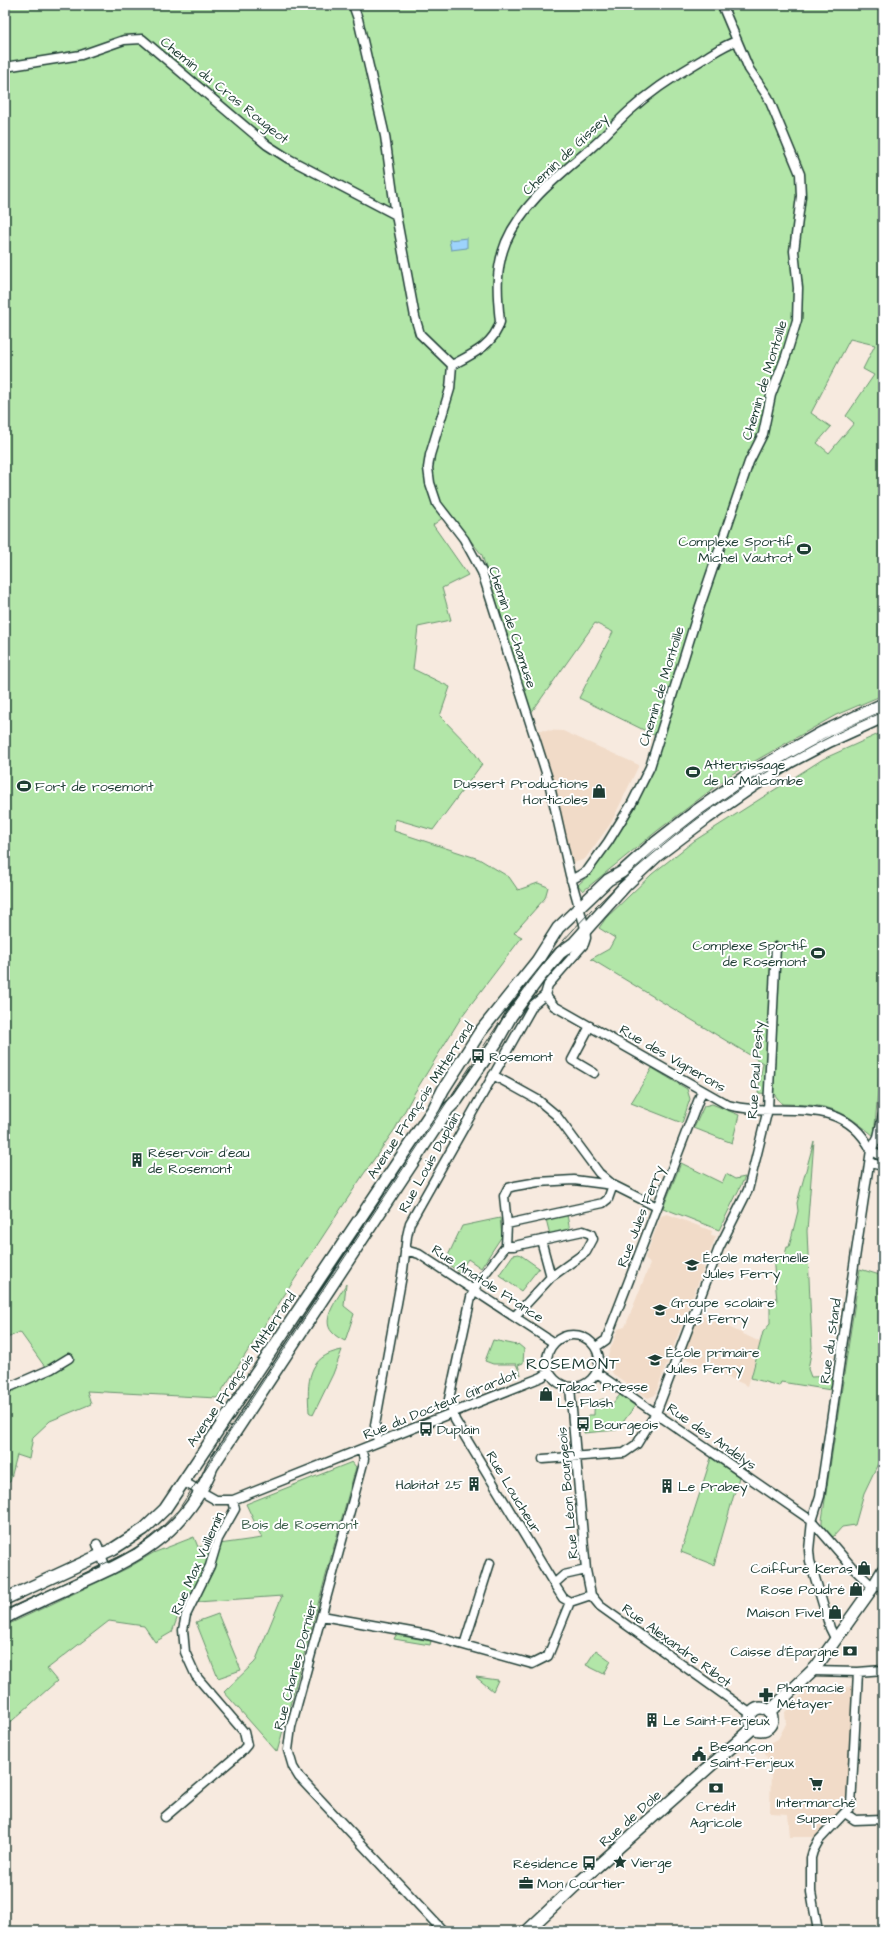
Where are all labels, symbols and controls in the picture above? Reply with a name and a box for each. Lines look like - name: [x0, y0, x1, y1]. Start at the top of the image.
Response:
- street label: Chemin du Cras Rougeot: [156, 32, 293, 149]
- street label: Chemin de Gissey: [518, 109, 614, 200]
- street label: Chemin de Montoille: [737, 317, 793, 443]
- place label: Complexe Sportif Michel Vautrot: [678, 532, 794, 568]
- sports icon: Complexe Sportif Michel Vautrot: [796, 541, 812, 557]
- street label: Chemin de Chamuse: [483, 564, 541, 691]
- street label: Chemin de Montoille: [634, 623, 690, 749]
- place label: Atterrissage de la Malcombe: [704, 755, 804, 791]
- sports icon: Atterrissage de la Malcombe: [685, 764, 701, 780]
- place label: Dussert Productions Horticoles: [454, 774, 588, 810]
- place label: Fort de rosemont: [35, 777, 154, 797]
- sports icon: Fort de rosemont: [16, 778, 32, 794]
- shop icon: Dussert Productions Horticoles: [591, 783, 607, 799]
- place label: Complexe Sportif de Rosemont: [692, 936, 808, 972]
- sports icon: Complexe Sportif de Rosemont: [810, 945, 826, 961]
- street label: Avenue François Mitterrand: [362, 1018, 479, 1183]
- street label: Rue des Vignerons: [616, 1020, 729, 1098]
- street label: Rue Paul Pesty: [743, 1020, 769, 1120]
- place label: Rosemont: [489, 1047, 553, 1067]
- bus stop icon: Rosemont: [470, 1048, 486, 1064]
- street label: Rue Louis Duplain: [394, 1109, 466, 1216]
- place label: Réservoir d'eau de Rosemont: [148, 1143, 250, 1179]
- building icon: Réservoir d'eau de Rosemont: [129, 1152, 145, 1168]
- street label: Rue Jules Ferry: [612, 1162, 670, 1270]
- street label: Rue Anatole France: [427, 1240, 548, 1328]
- place label: École maternelle Jules Ferry: [703, 1248, 809, 1284]
- school or university icon: École maternelle Jules Ferry: [684, 1257, 700, 1273]
- street label: Avenue François Mitterrand: [182, 1288, 301, 1451]
- place label: Groupe scolaire Jules Ferry: [671, 1293, 775, 1329]
- street label: Rue du Stand: [815, 1297, 847, 1385]
- school or university icon: Groupe scolaire Jules Ferry: [652, 1302, 668, 1318]
- place label: École primaire Jules Ferry: [666, 1343, 760, 1379]
- school or university icon: École primaire Jules Ferry: [647, 1352, 663, 1368]
- district label: ROSEMONT: [526, 1353, 620, 1375]
- street label: Rue du Docteur Girardot: [360, 1365, 521, 1445]
- place label: Tabac Presse Le Flash: [557, 1377, 649, 1413]
- shop icon: Tabac Presse Le Flash: [538, 1386, 554, 1402]
- street label: Rue des Andelys: [663, 1398, 760, 1475]
- place label: Bourgeois: [594, 1415, 658, 1435]
- bus stop icon: Bourgeois: [575, 1416, 591, 1432]
- place label: Duplain: [437, 1420, 479, 1440]
- bus stop icon: Duplain: [418, 1421, 434, 1437]
- street label: Rue Léon Bourgeois: [552, 1426, 584, 1560]
- street label: Rue Loucheur: [481, 1447, 546, 1538]
- place label: Habitat 25: [395, 1475, 463, 1495]
- building icon: Habitat 25: [466, 1476, 482, 1492]
- place label: Le Prabey: [678, 1477, 748, 1497]
- building icon: Le Prabey: [659, 1478, 675, 1494]
- street label: Rue Max Vuillemin: [166, 1509, 230, 1618]
- park label: Bois de Rosemont: [242, 1515, 359, 1535]
- place label: Coiffure Keras: [751, 1559, 853, 1579]
- shop icon: Coiffure Keras: [856, 1560, 872, 1576]
- place label: Rose Poudré: [761, 1580, 845, 1600]
- shop icon: Rose Poudré: [848, 1581, 864, 1597]
- street label: Rue Charles Dornier: [269, 1598, 323, 1732]
- street label: Rue Alexandre Ribot: [617, 1599, 736, 1693]
- place label: Maison Fivel: [747, 1603, 824, 1623]
- shop icon: Maison Fivel: [827, 1604, 843, 1620]
- place label: Caisse d'Épargne: [730, 1642, 839, 1662]
- bank icon: Caisse d'Épargne: [842, 1643, 858, 1659]
- place label: Pharmacie Métayer: [777, 1678, 845, 1714]
- pharmacy icon: Pharmacie Métayer: [758, 1687, 774, 1703]
- place label: Le Saint-Ferjeux: [663, 1711, 770, 1731]
- building icon: Le Saint-Ferjeux: [644, 1712, 660, 1728]
- place label: Besançon Saint-Ferjeux: [710, 1737, 794, 1773]
- public building icon: Besançon Saint-Ferjeux: [691, 1746, 707, 1762]
- supermarket icon: Intermarché Super: [808, 1776, 824, 1792]
- bank icon: Crédit Agricole: [708, 1780, 724, 1796]
- street label: Rue de Dole: [595, 1785, 666, 1852]
- place label: Intermarché Super: [776, 1793, 856, 1829]
- place label: Crédit Agricole: [690, 1797, 743, 1833]
- place label: Vierge: [631, 1853, 672, 1873]
- place label: Résidence: [513, 1854, 578, 1874]
- place icon: Vierge: [612, 1854, 628, 1870]
- bus stop icon: Résidence: [581, 1855, 597, 1871]
- place label: Mon Courtier: [537, 1874, 625, 1894]
- office icon: Mon Courtier: [518, 1875, 534, 1891]

